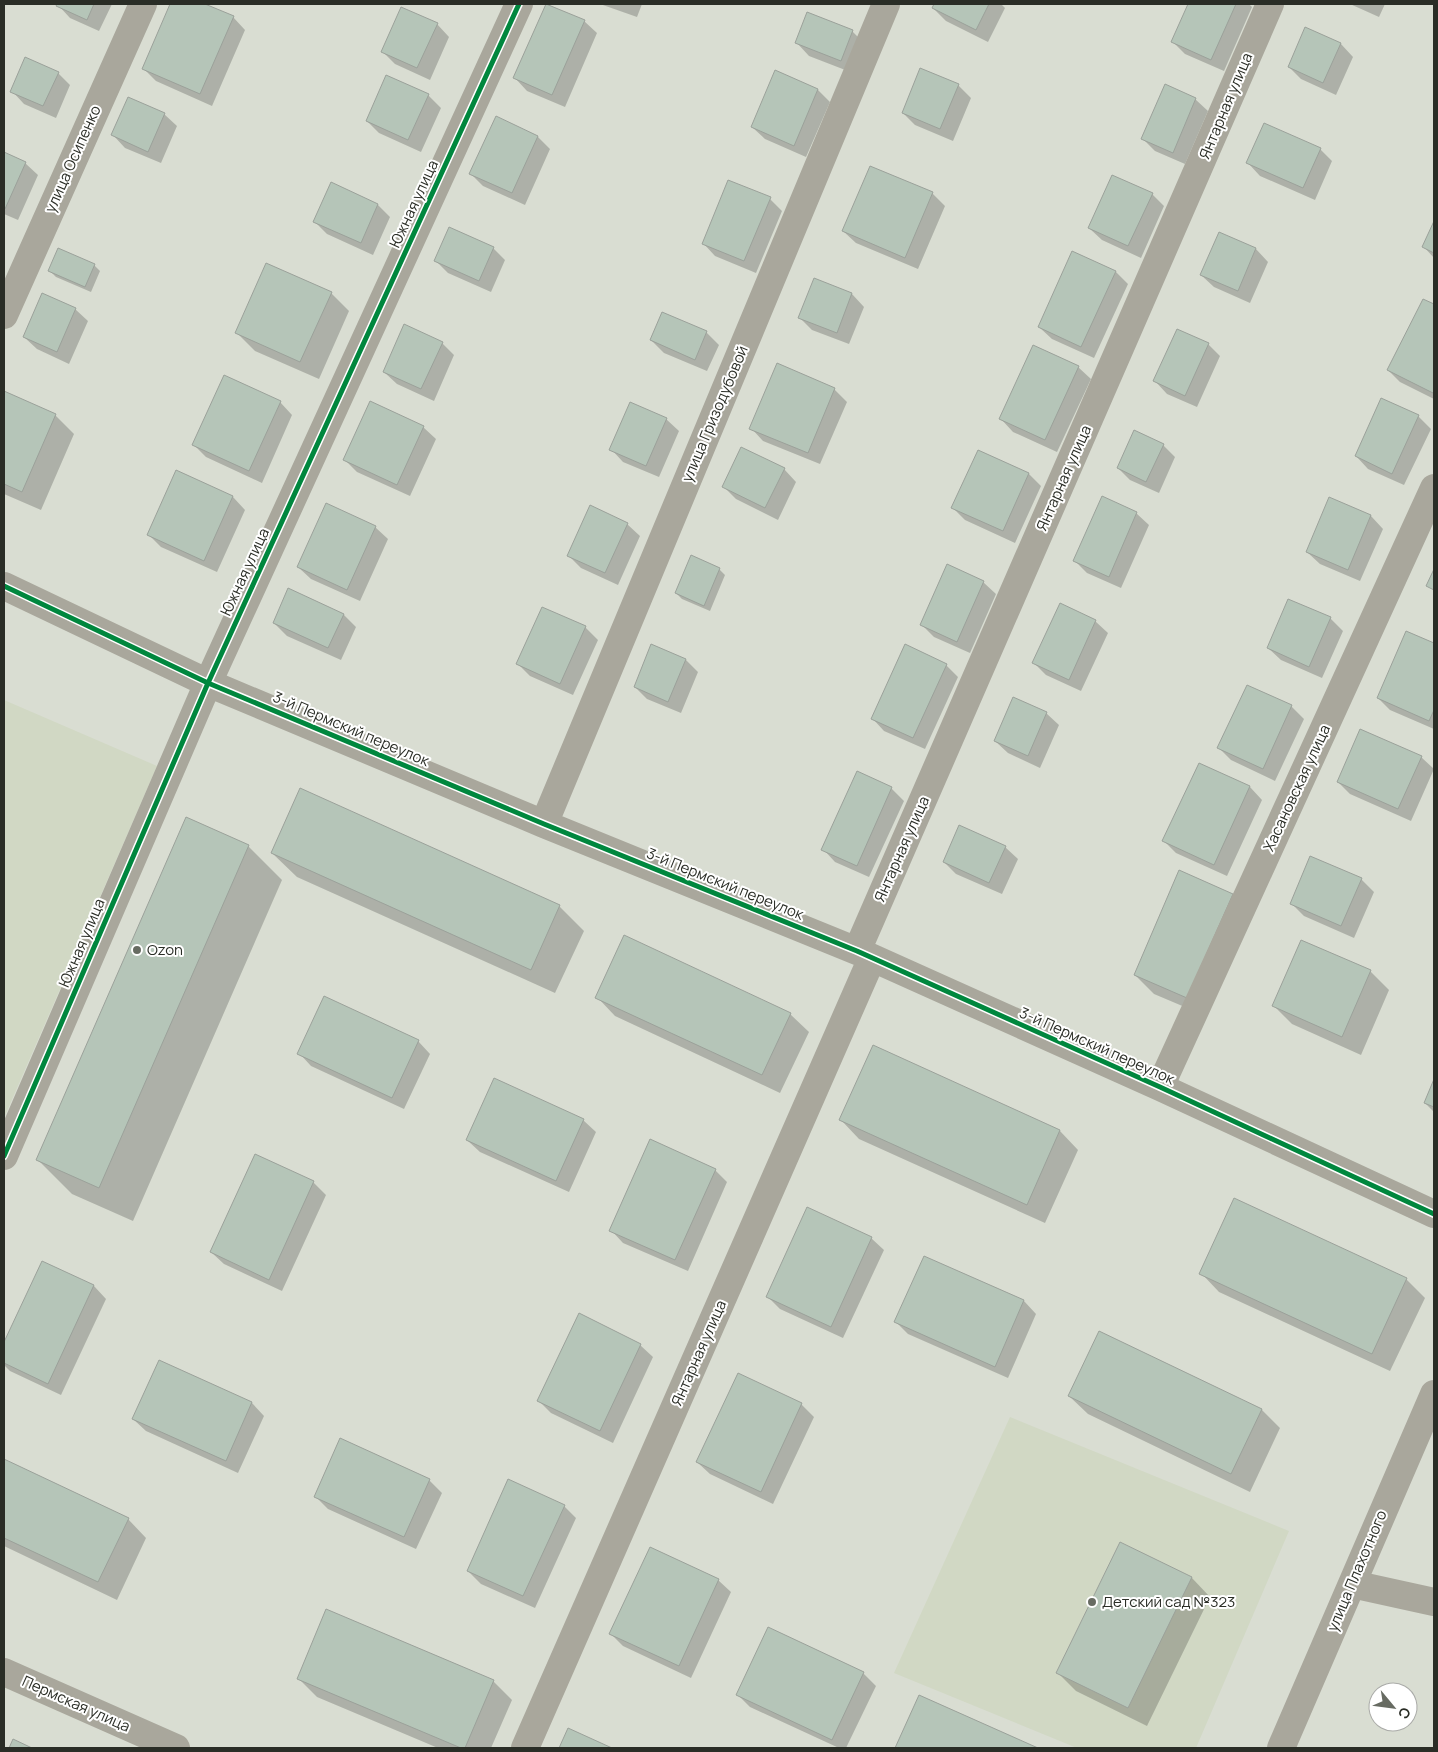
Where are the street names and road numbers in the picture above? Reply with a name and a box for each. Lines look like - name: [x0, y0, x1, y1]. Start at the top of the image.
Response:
- street label: Янтарная улица: [1194, 49, 1257, 162]
- street label: улица Осипенко: [39, 102, 106, 216]
- street label: Южная улица: [384, 156, 443, 251]
- street label: улица Гризодубовой: [676, 342, 753, 485]
- street label: Янтарная улица: [1031, 422, 1096, 534]
- street label: Южная улица: [215, 524, 274, 619]
- street label: 3-й Пермский переулок: [270, 686, 433, 771]
- street label: Хасановская улица: [1258, 721, 1335, 855]
- street label: Янтарная улица: [869, 793, 934, 905]
- street label: 3-й Пермский переулок: [644, 842, 807, 925]
- street label: Южная улица: [53, 895, 110, 991]
- street label: 3-й Пермский переулок: [1016, 1002, 1179, 1089]
- street label: Янтарная улица: [666, 1297, 731, 1409]
- street label: улица Плахотного: [1321, 1507, 1392, 1635]
- street label: Пермская улица: [19, 1670, 134, 1737]

